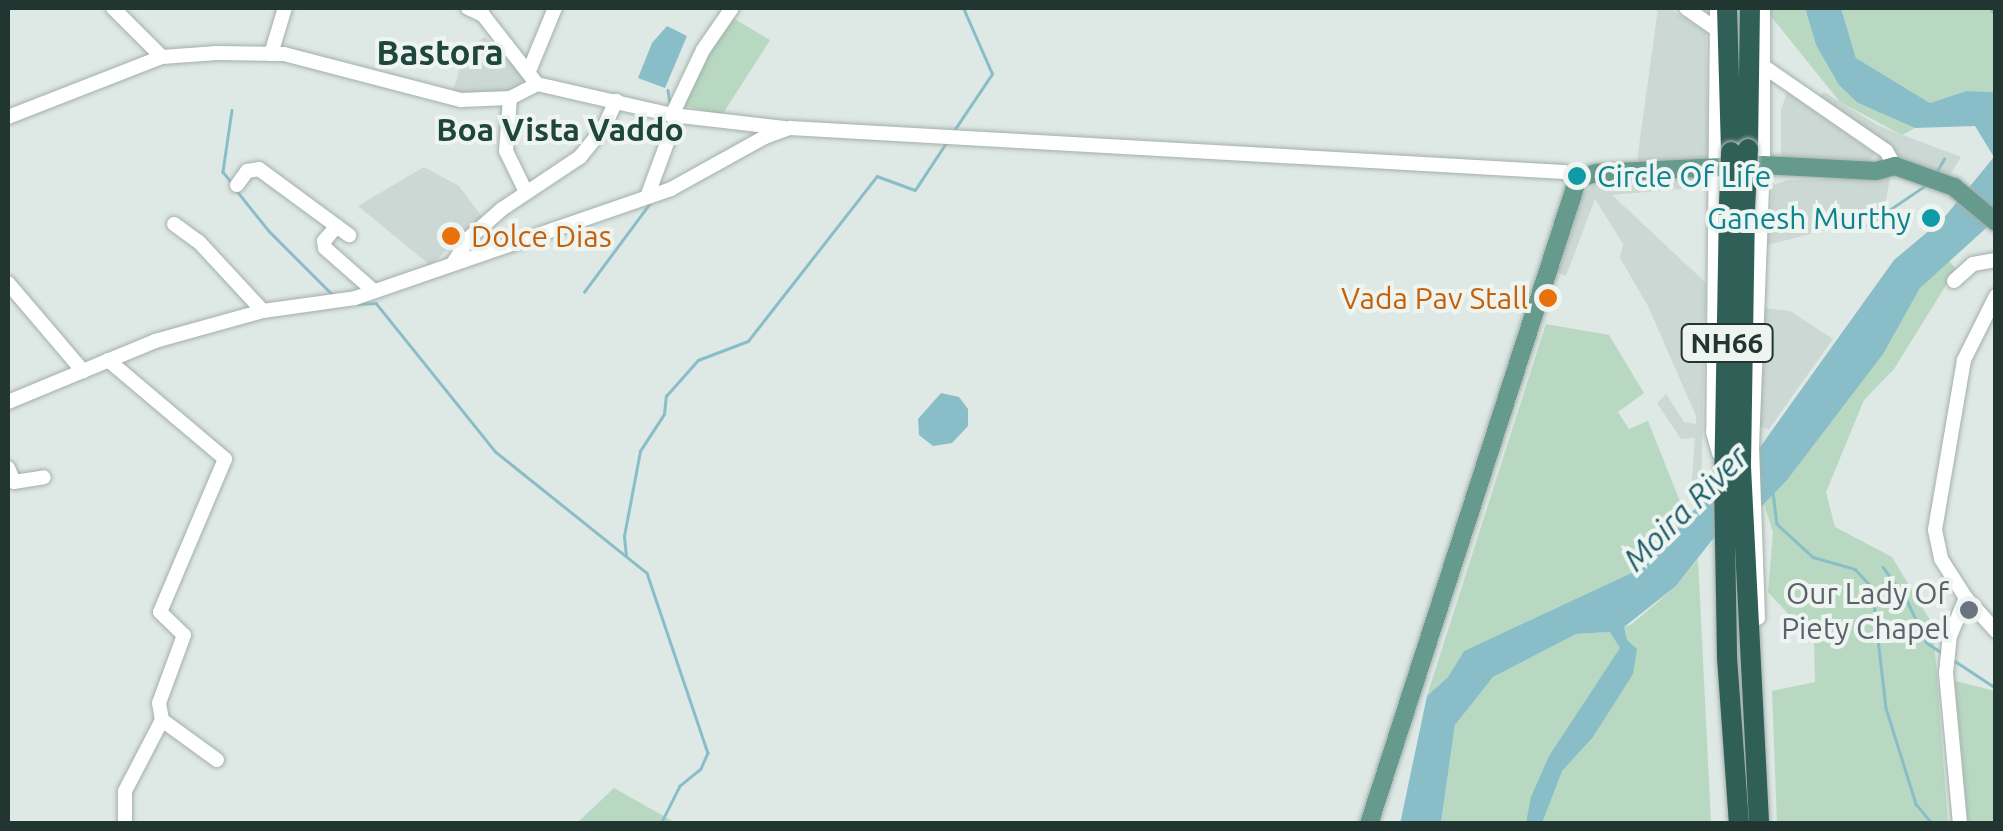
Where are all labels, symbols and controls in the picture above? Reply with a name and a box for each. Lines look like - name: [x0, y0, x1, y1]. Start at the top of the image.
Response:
- district label: Bastora: [376, 31, 504, 73]
- district label: Boa Vista Vaddo: [436, 110, 684, 148]
- place label: Circle Of Life: [1597, 158, 1771, 194]
- marker: Circle Of Life: [1566, 165, 1588, 187]
- place label: Ganesh Murthy: [1707, 200, 1911, 236]
- marker: Ganesh Murthy: [1920, 207, 1942, 229]
- place label: Dolce Dias: [471, 218, 612, 254]
- marker: Dolce Dias: [440, 225, 462, 247]
- place label: Vada Pav Stall: [1341, 280, 1528, 316]
- marker: Vada Pav Stall: [1537, 287, 1559, 309]
- road number: NH66: [1680, 320, 1774, 366]
- water label: Moira River: [1615, 438, 1755, 578]
- place label: Our Lady Of Piety Chapel: [1781, 575, 1949, 646]
- marker: Our Lady Of Piety Chapel: [1958, 599, 1980, 621]

